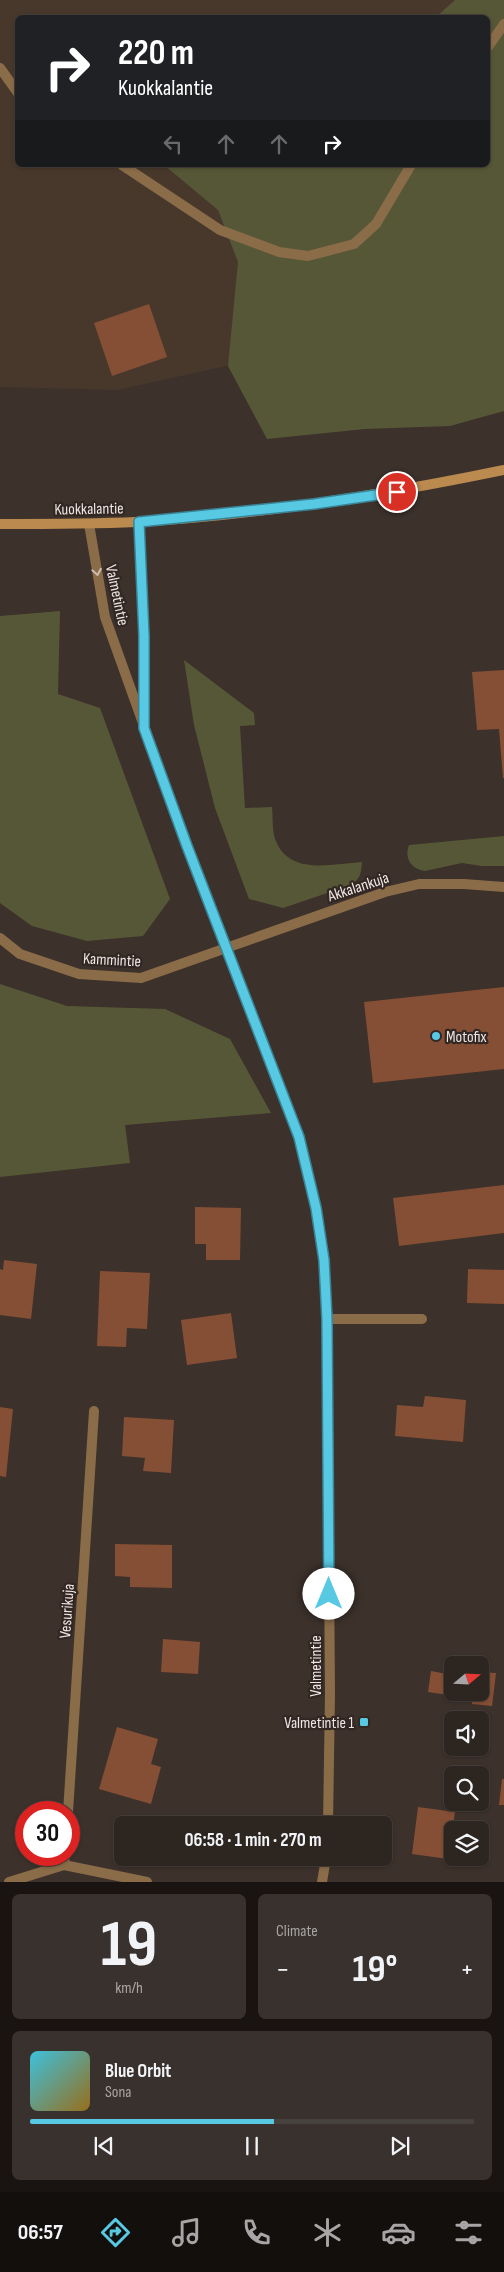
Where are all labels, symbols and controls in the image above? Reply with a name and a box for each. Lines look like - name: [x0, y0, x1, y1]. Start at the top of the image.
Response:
- text: 220 m: [118, 32, 194, 75]
- icon: right: [35, 35, 100, 100]
- text: Kuokkalantie: [118, 75, 213, 102]
- icon: left: [159, 130, 187, 158]
- icon: ahead: [212, 130, 240, 158]
- icon: ahead: [265, 130, 293, 158]
- icon: right: [318, 130, 346, 158]
- pin: [376, 471, 418, 513]
- icon: arrive: [383, 478, 411, 506]
- street label: Kuokkalantie: [54, 499, 124, 520]
- street label: Valmetintie: [101, 563, 132, 627]
- one-way arrow: [92, 567, 102, 576]
- street label: Akkalankuja: [324, 869, 391, 907]
- street label: Kammintie: [82, 949, 141, 972]
- place label: Motofix: [446, 1028, 486, 1047]
- marker: Motofix: [430, 1030, 442, 1042]
- position arrow: [302, 1567, 354, 1619]
- street label: Vesurikuja: [56, 1583, 79, 1639]
- street label: Valmetintie: [307, 1635, 326, 1697]
- north arrow: [444, 1656, 489, 1701]
- map controls: [444, 1656, 489, 1866]
- button: sound: [444, 1711, 489, 1756]
- place label: Valmetintie 1: [284, 1714, 354, 1733]
- marker: Valmetintie 1: [358, 1716, 370, 1728]
- button: search: [444, 1766, 489, 1811]
- speed limit sign: 30: [15, 1801, 80, 1866]
- button: layers: [444, 1821, 489, 1866]
- text: 06:58 · 1 min · 270 m: [185, 1829, 321, 1852]
- text: 19: [101, 1907, 157, 1985]
- text: Climate: [276, 1922, 318, 1941]
- text: 19°: [353, 1947, 397, 1992]
- text: −: [276, 1953, 290, 1986]
- text: +: [460, 1953, 474, 1986]
- text: km/h: [115, 1979, 143, 1998]
- text: Blue Orbit: [105, 2060, 171, 2083]
- text: Sona: [105, 2083, 132, 2102]
- icon: previous: [90, 2132, 118, 2160]
- icon: pause: [238, 2132, 266, 2160]
- icon: next: [386, 2132, 414, 2160]
- icon: directions: [98, 2215, 133, 2250]
- icon: music: [169, 2215, 204, 2250]
- icon: phone: [239, 2215, 274, 2250]
- icon: climate: [310, 2215, 345, 2250]
- icon: car: [381, 2215, 416, 2250]
- icon: filters: [451, 2215, 486, 2250]
- text: 06:57: [18, 2219, 63, 2246]

